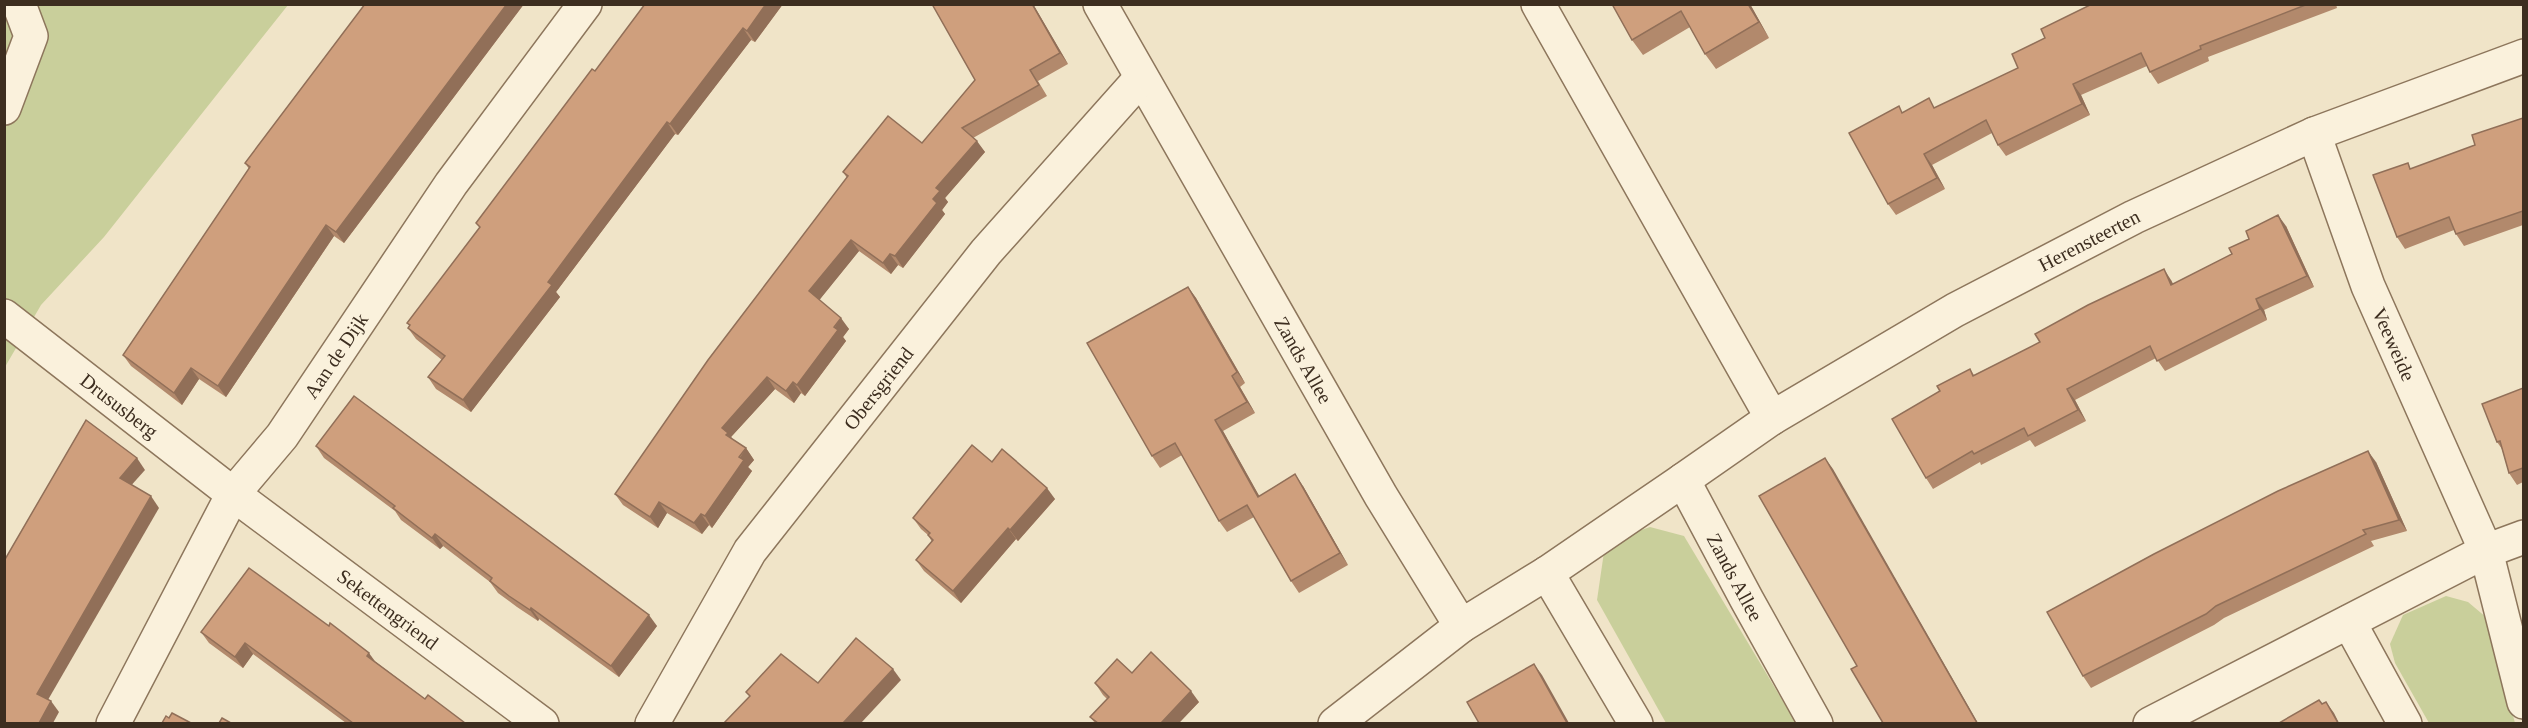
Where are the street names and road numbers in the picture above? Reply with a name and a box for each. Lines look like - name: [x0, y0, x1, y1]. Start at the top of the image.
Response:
- street label: Herensteerten: [2035, 205, 2143, 276]
- street label: Veeweide: [2368, 304, 2420, 384]
- street label: Aan de Dijk: [299, 309, 372, 402]
- street label: Zands Allee: [1270, 313, 1337, 407]
- street label: Obersgriend: [839, 343, 918, 434]
- street label: Drususberg: [76, 369, 162, 443]
- street label: Zands Allee: [1702, 529, 1767, 625]
- street label: Sekettengriend: [333, 565, 443, 654]

